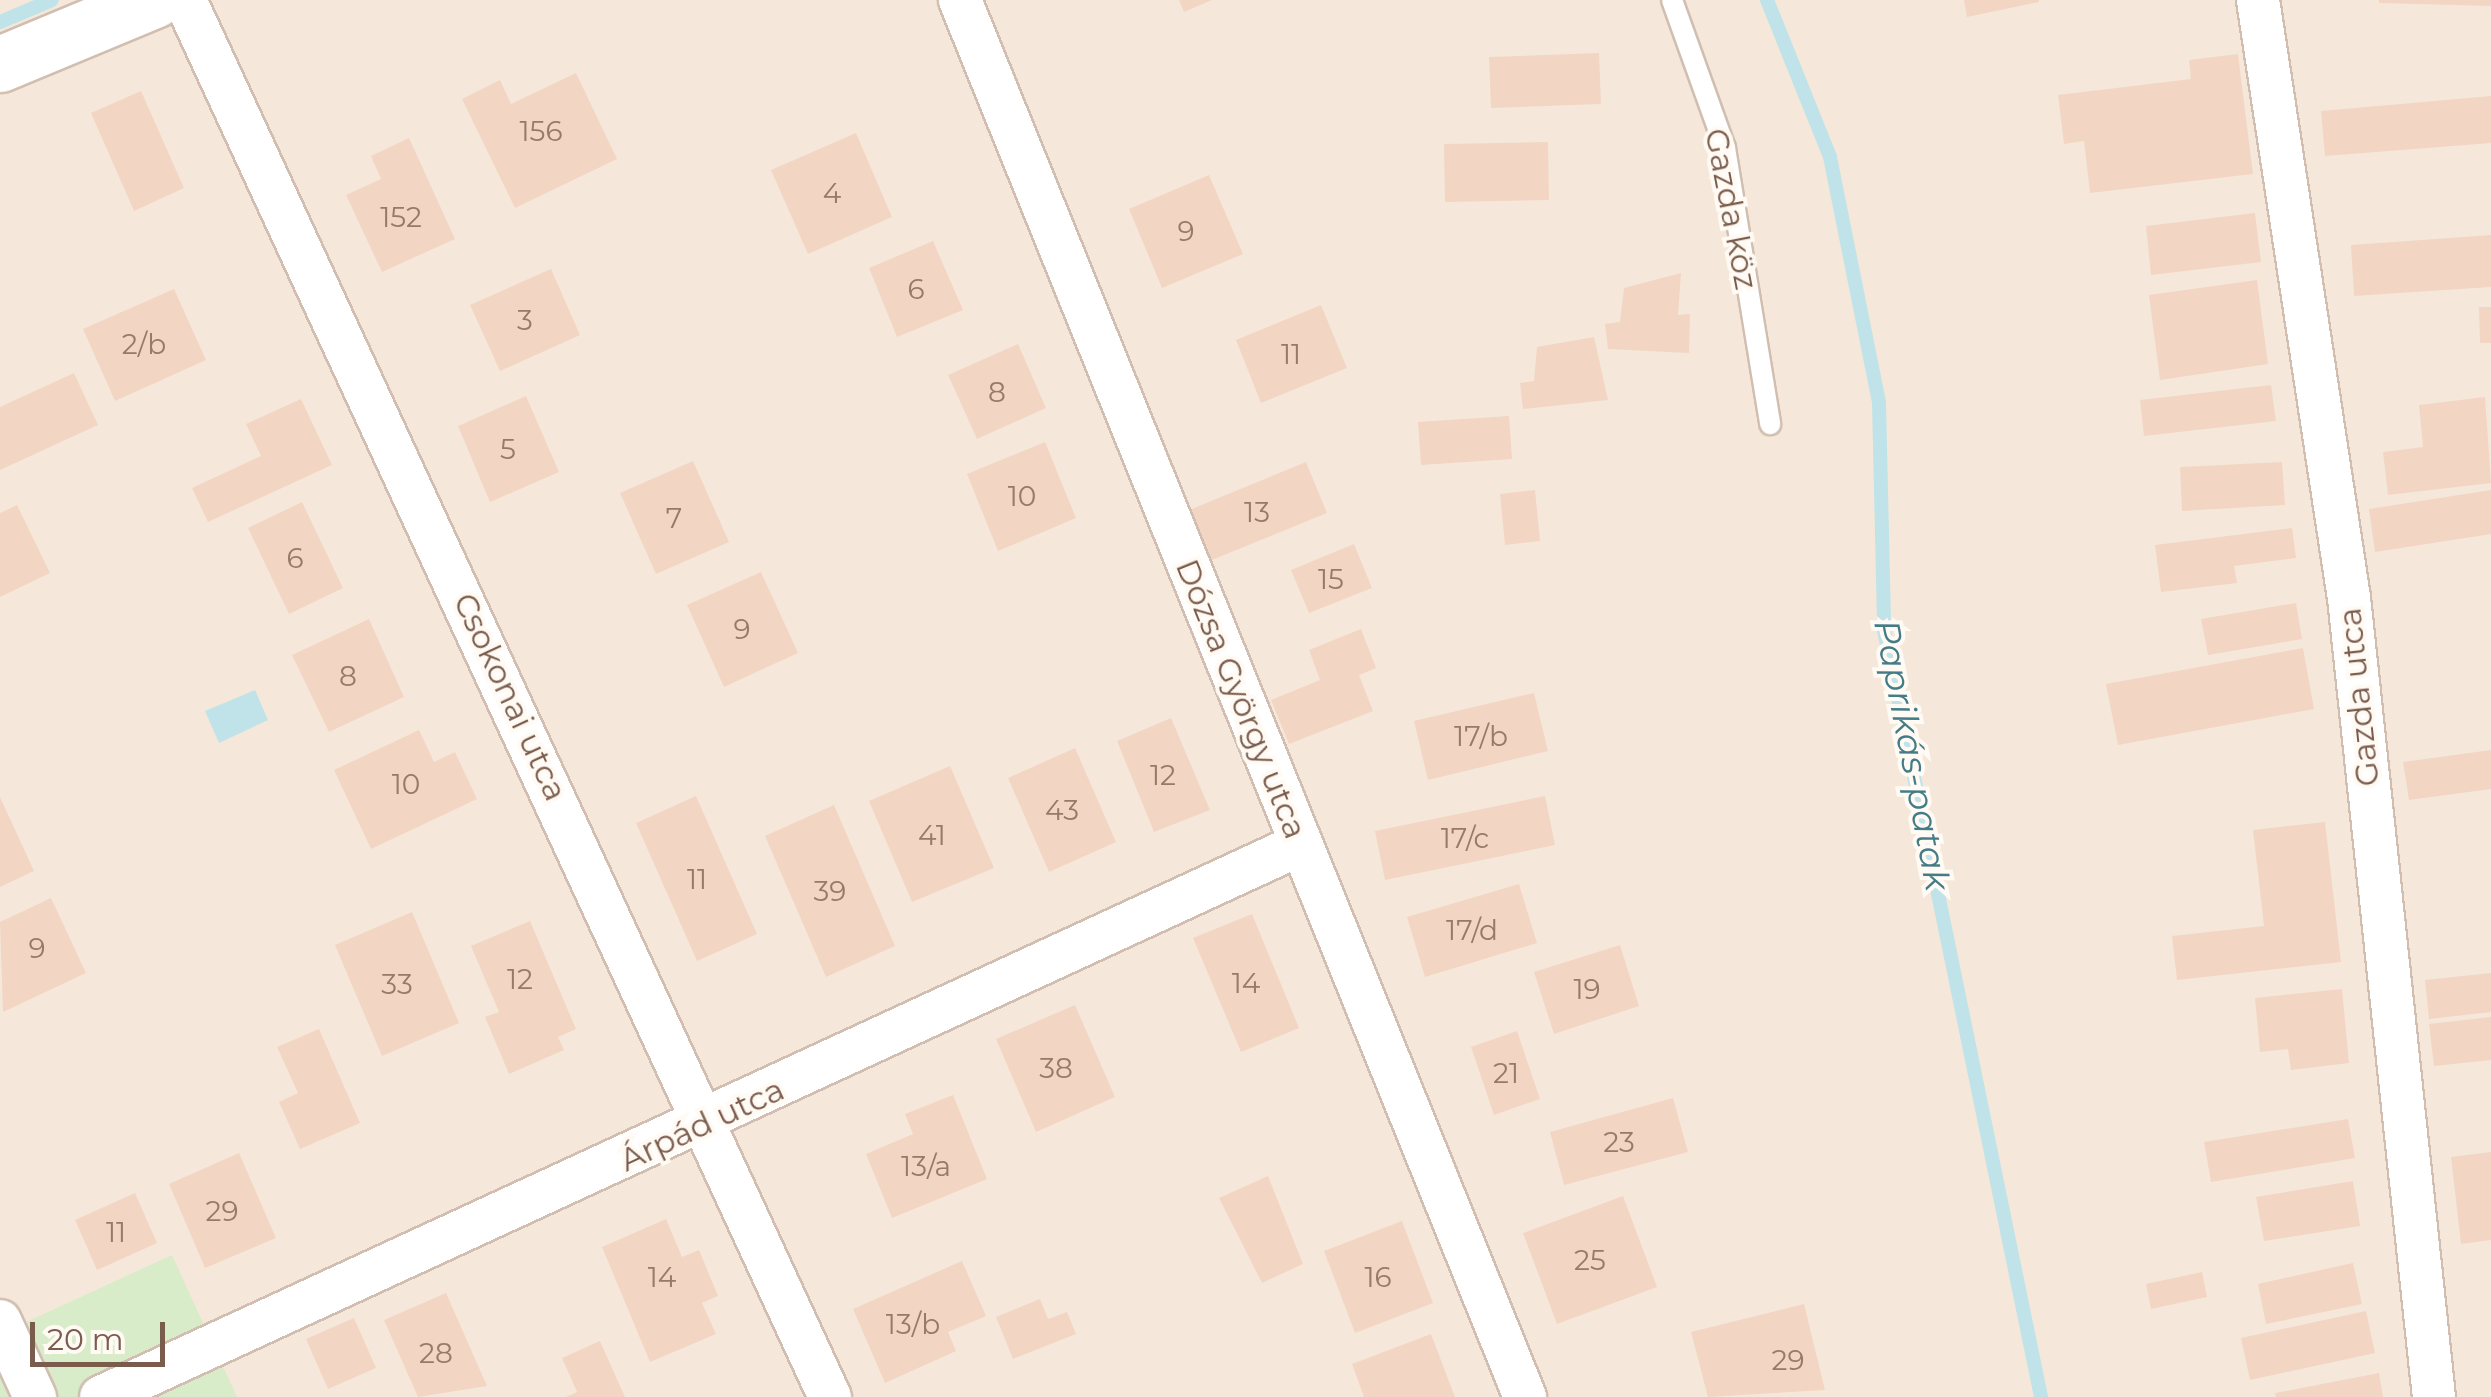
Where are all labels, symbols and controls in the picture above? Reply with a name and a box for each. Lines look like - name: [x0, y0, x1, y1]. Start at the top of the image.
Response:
- house number: 156: [519, 114, 563, 148]
- street label: Gazda köz: [1697, 125, 1765, 293]
- house number: 4: [823, 176, 841, 210]
- house number: 152: [380, 200, 422, 234]
- house number: 9: [1177, 214, 1195, 248]
- house number: 6: [907, 272, 925, 306]
- house number: 3: [517, 303, 533, 337]
- house number: 2/b: [122, 327, 166, 361]
- house number: 11: [1281, 337, 1301, 371]
- house number: 8: [988, 375, 1006, 409]
- house number: 5: [500, 432, 516, 466]
- house number: 10: [1008, 479, 1036, 513]
- house number: 13: [1244, 495, 1270, 529]
- house number: 7: [666, 501, 682, 535]
- house number: 6: [286, 541, 304, 575]
- street label: Dózsa György utca: [1167, 554, 1315, 844]
- house number: 15: [1318, 562, 1344, 596]
- street label: Csokonai utca: [445, 587, 575, 807]
- street label: Gazda utca: [2331, 606, 2387, 788]
- house number: 9: [733, 612, 751, 646]
- water label: Paprikás-patak: [1865, 616, 1959, 894]
- house number: 8: [339, 659, 357, 693]
- house number: 17/b: [1454, 719, 1508, 753]
- house number: 12: [1150, 758, 1176, 792]
- house number: 10: [392, 767, 420, 801]
- house number: 43: [1045, 793, 1079, 827]
- house number: 41: [918, 818, 946, 852]
- house number: 17/c: [1441, 821, 1489, 855]
- house number: 11: [687, 862, 707, 896]
- house number: 39: [814, 874, 846, 908]
- house number: 17/d: [1446, 913, 1498, 947]
- house number: 9: [28, 931, 46, 965]
- house number: 12: [507, 962, 533, 996]
- house number: 14: [1232, 966, 1260, 1000]
- house number: 33: [381, 967, 413, 1001]
- house number: 19: [1573, 972, 1601, 1006]
- house number: 38: [1039, 1051, 1073, 1085]
- house number: 21: [1493, 1056, 1519, 1090]
- street label: Árpád utca: [614, 1070, 790, 1180]
- house number: 23: [1603, 1125, 1635, 1159]
- house number: 13/a: [901, 1149, 951, 1183]
- house number: 29: [206, 1194, 238, 1228]
- house number: 11: [106, 1215, 126, 1249]
- house number: 25: [1574, 1243, 1606, 1277]
- house number: 14: [648, 1260, 676, 1294]
- house number: 16: [1364, 1260, 1392, 1294]
- scale bar: [35, 1302, 170, 1364]
- house number: 13/b: [886, 1307, 940, 1341]
- text: 20 m: [47, 1321, 124, 1358]
- house number: 28: [419, 1336, 453, 1370]
- house number: 29: [1772, 1343, 1804, 1377]

